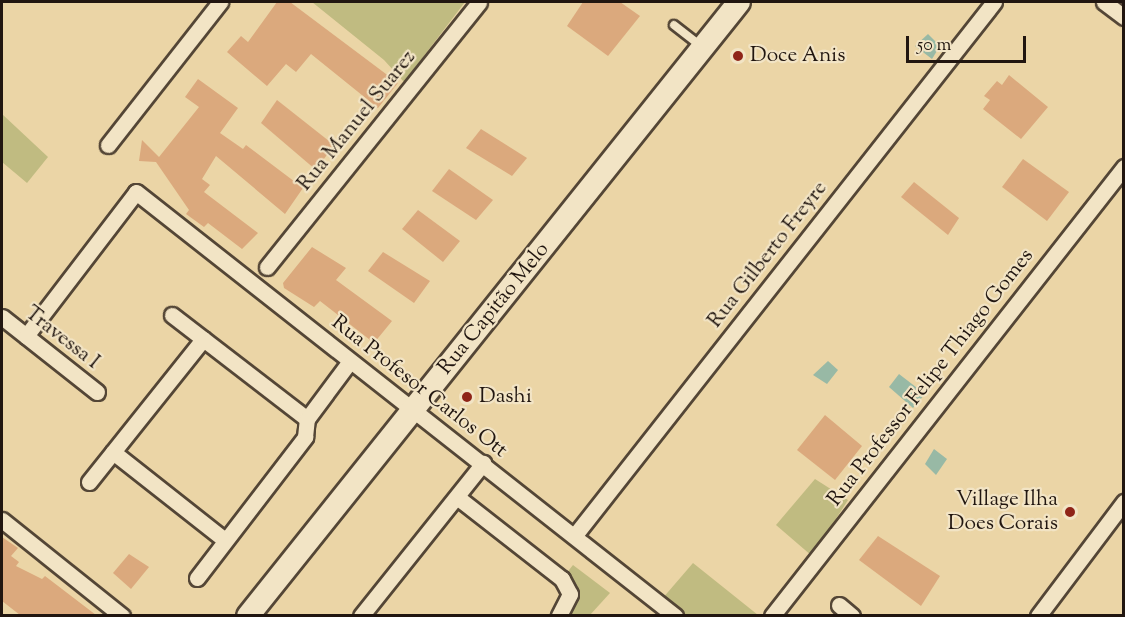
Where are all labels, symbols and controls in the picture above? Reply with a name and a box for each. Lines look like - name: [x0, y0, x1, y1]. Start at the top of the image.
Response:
- scale bar: [909, 24, 1029, 62]
- text: 50 m: [917, 33, 951, 59]
- place label: Doce Anis: [750, 43, 846, 69]
- street label: Rua Manuel Suarez: [293, 46, 421, 196]
- marker: Doce Anis: [731, 49, 745, 63]
- street label: Rua Gilberto Freyre: [703, 177, 833, 333]
- street label: Rua Capitão Melo: [433, 238, 555, 380]
- street label: Rua Professor Felipe Thiago Gomes: [823, 244, 1039, 512]
- street label: Travessa I: [20, 301, 104, 375]
- street label: Rua Profesor Carlos Ott: [326, 311, 512, 463]
- place label: Dashi: [479, 384, 532, 410]
- marker: Dashi: [460, 390, 474, 404]
- place label: Village Ilha Does Corais: [948, 487, 1058, 537]
- marker: Village Ilha Does Corais: [1063, 505, 1077, 519]

